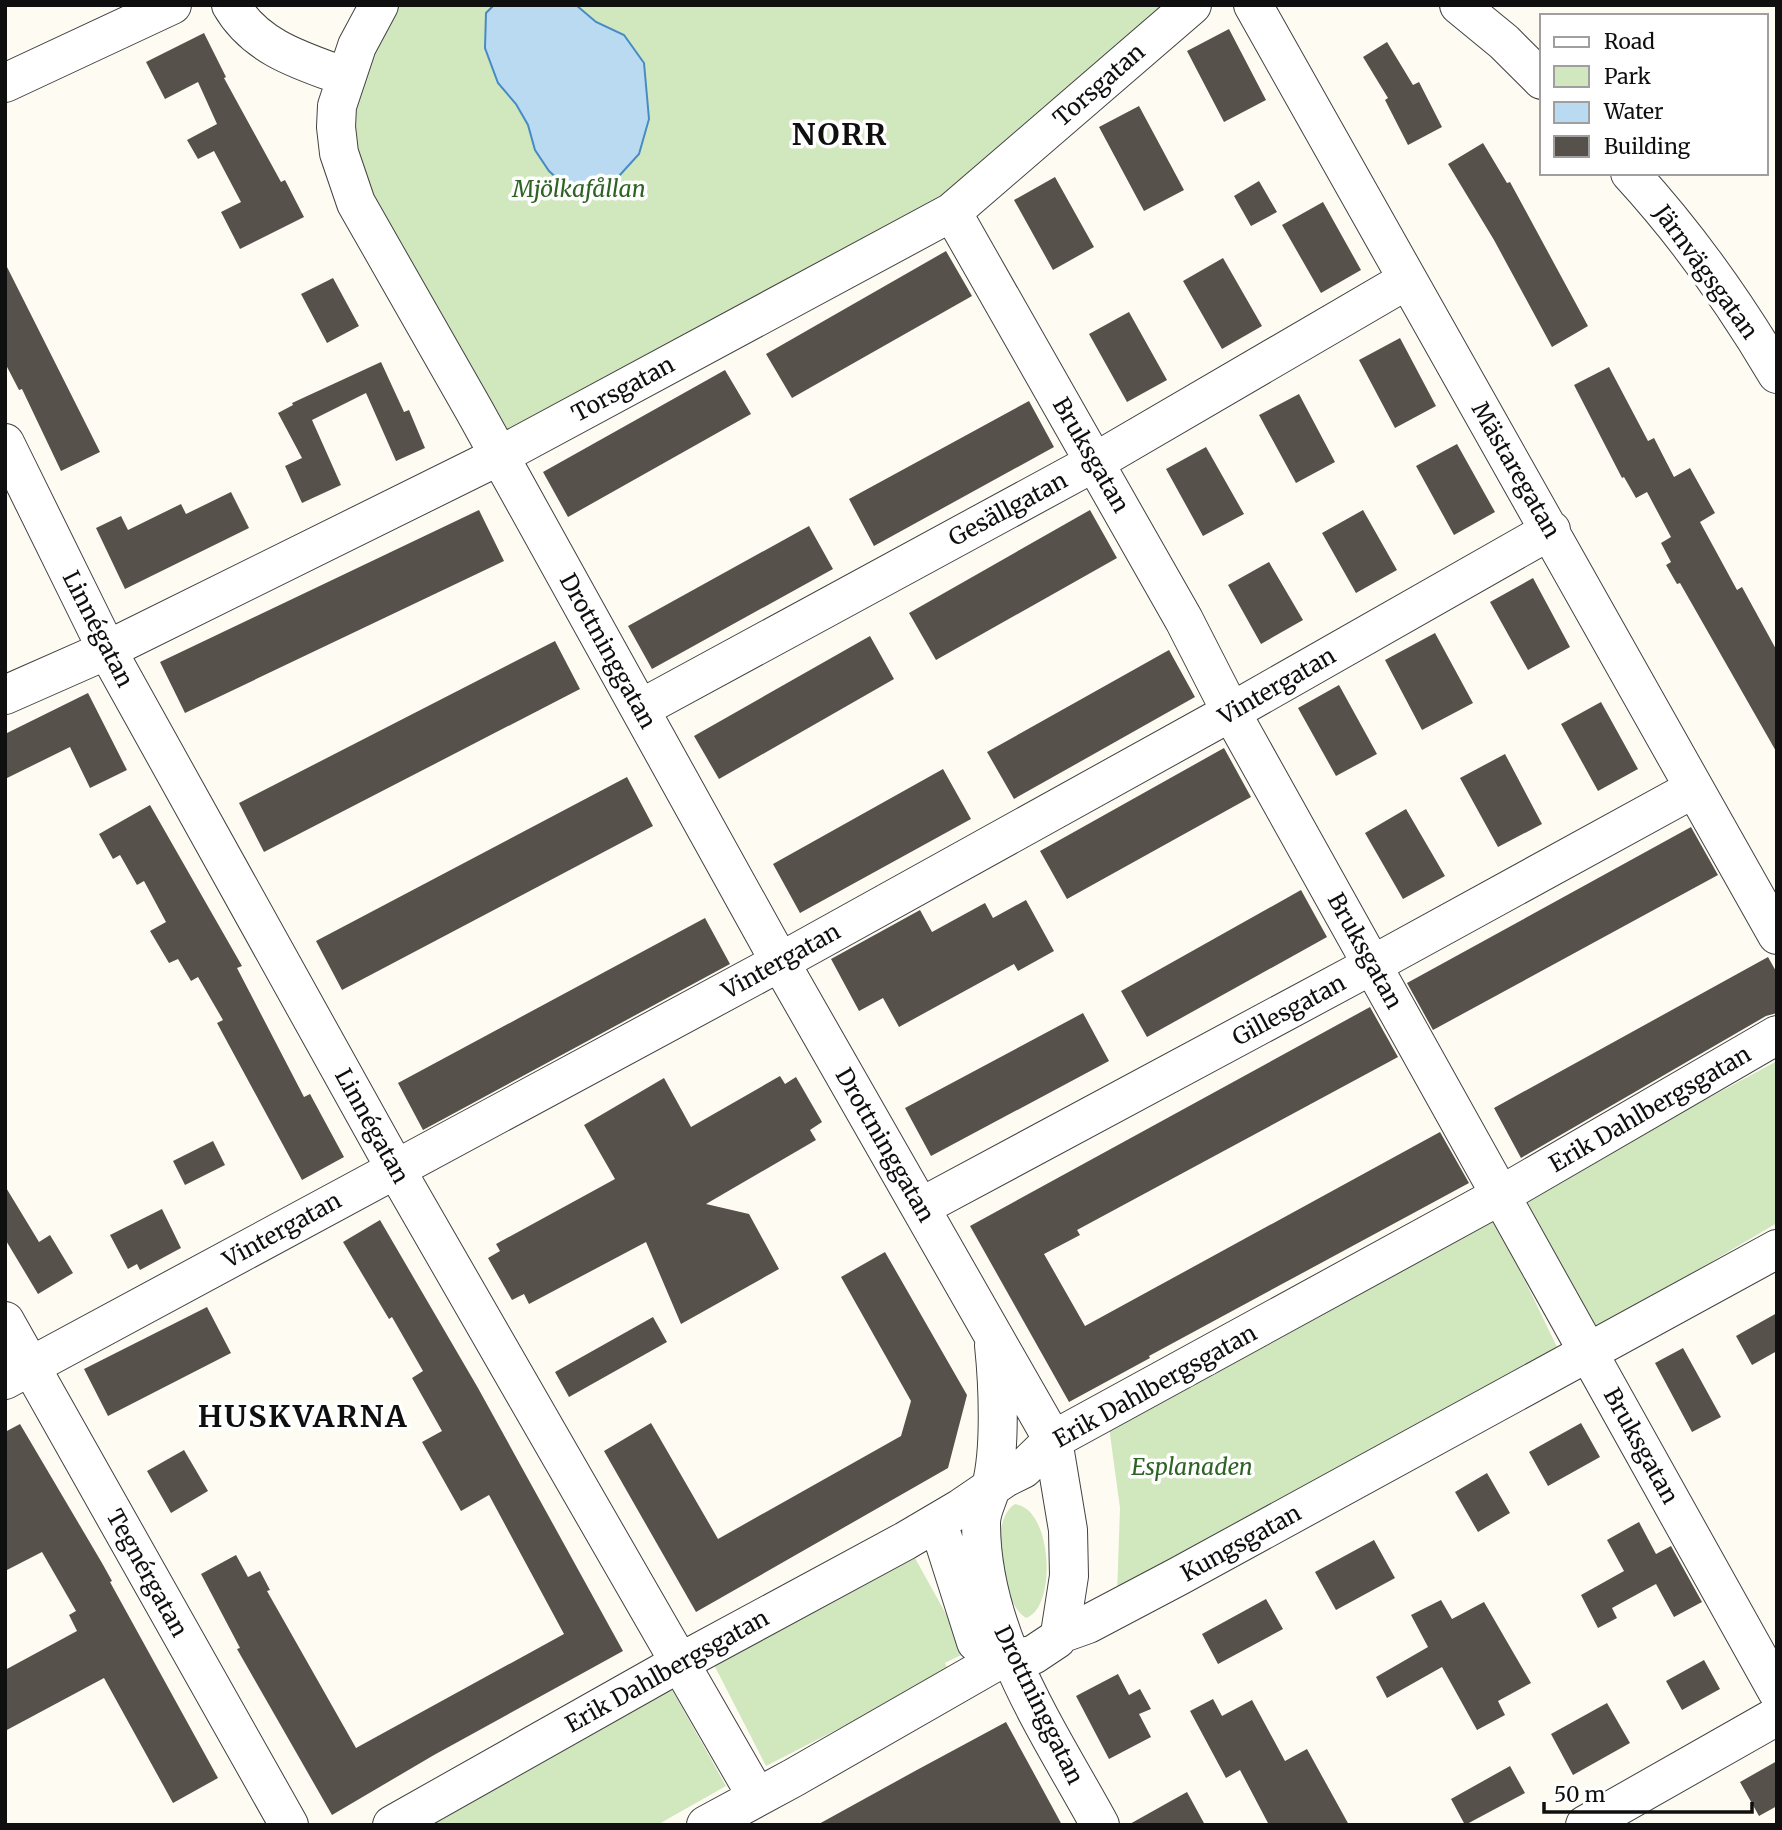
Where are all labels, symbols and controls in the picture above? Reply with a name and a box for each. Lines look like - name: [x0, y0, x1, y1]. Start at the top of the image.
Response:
- legend: [1540, 14, 1768, 175]
- text: Road: [1604, 28, 1655, 55]
- street label: Torsgatan: [1047, 37, 1151, 132]
- text: Park: [1604, 63, 1651, 90]
- text: Water: [1603, 98, 1663, 125]
- district label: NORR: [792, 115, 888, 153]
- text: Building: [1604, 133, 1691, 160]
- park label: Mjölkafållan: [511, 174, 646, 203]
- street label: Järnvägsgatan: [1648, 198, 1765, 344]
- street label: Torsgatan: [566, 349, 679, 428]
- street label: Bruksgatan: [1047, 392, 1136, 518]
- street label: Mästaregatan: [1466, 396, 1567, 543]
- street label: Gesällgatan: [943, 465, 1072, 552]
- street label: Linnégatan: [57, 566, 140, 692]
- street label: Drottninggatan: [554, 568, 663, 734]
- street label: Vintergatan: [1212, 640, 1341, 731]
- street label: Bruksgatan: [1322, 888, 1409, 1014]
- street label: Vintergatan: [716, 916, 845, 1005]
- street label: Gillesgatan: [1227, 968, 1350, 1051]
- street label: Erik Dahlbergsgatan: [1544, 1039, 1756, 1178]
- street label: Linnégatan: [329, 1063, 416, 1188]
- street label: Drottninggatan: [830, 1063, 941, 1227]
- street label: Vintergatan: [217, 1185, 346, 1274]
- street label: Erik Dahlbergsgatan: [1048, 1318, 1261, 1453]
- street label: Bruksgatan: [1598, 1383, 1685, 1509]
- district label: HUSKVARNA: [198, 1397, 408, 1435]
- park label: Esplanaden: [1131, 1452, 1253, 1481]
- street label: Kungsgatan: [1176, 1498, 1306, 1587]
- street label: Tegnérgatan: [100, 1504, 194, 1642]
- street label: Erik Dahlbergsgatan: [560, 1603, 773, 1738]
- street label: Drottninggatan: [988, 1621, 1090, 1789]
- scale bar: [1544, 1770, 1752, 1814]
- text: 50 m: [1554, 1781, 1605, 1808]

